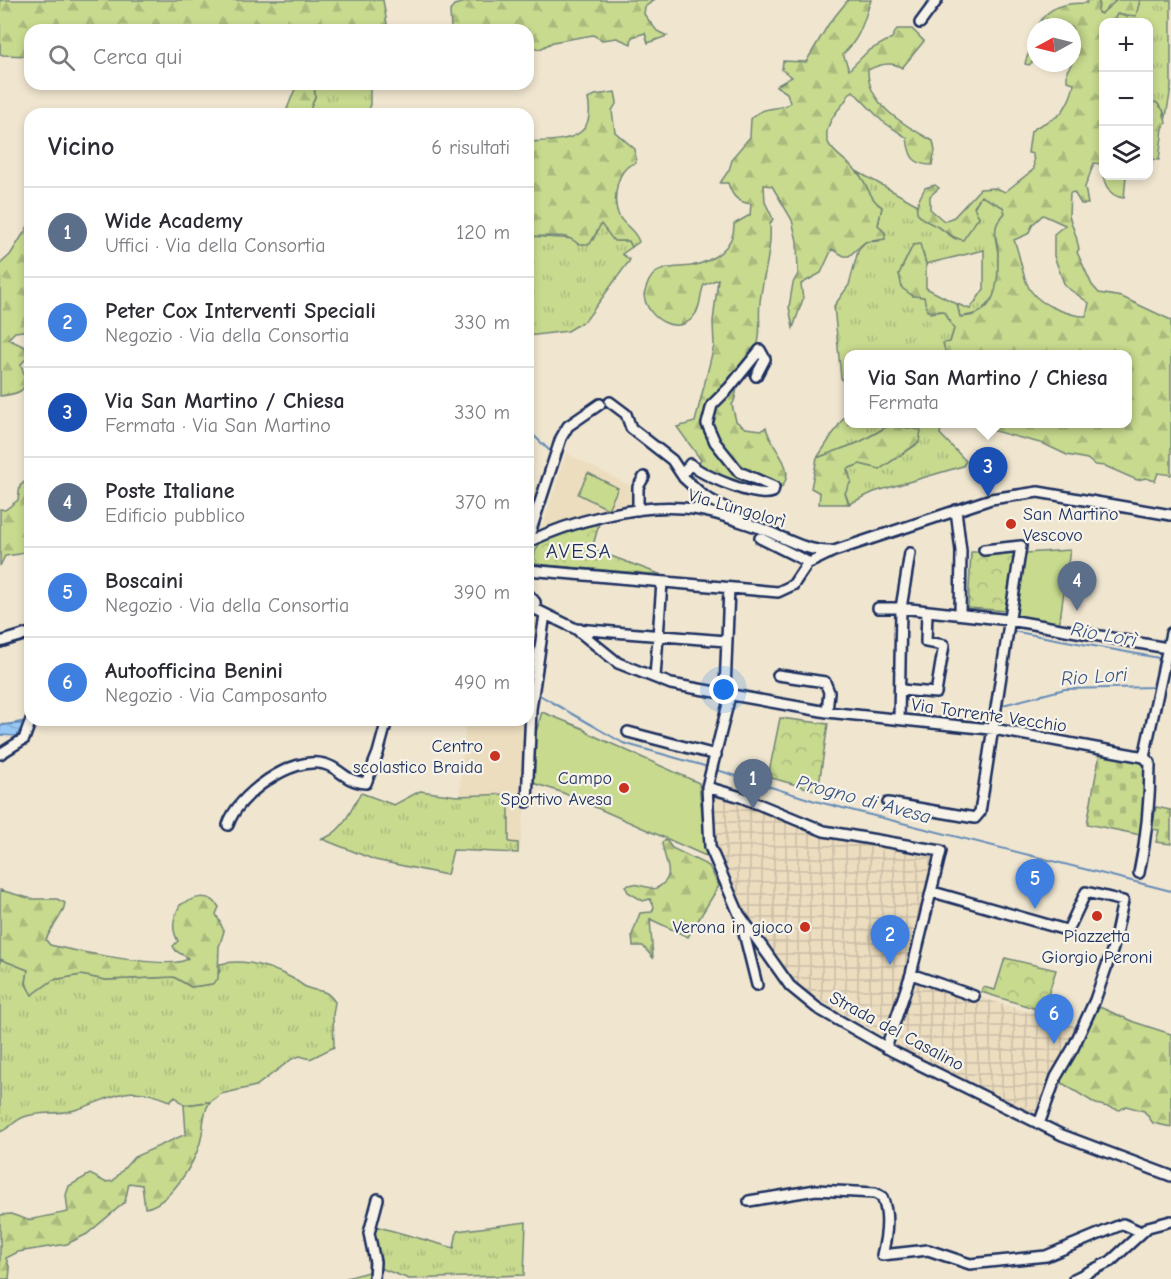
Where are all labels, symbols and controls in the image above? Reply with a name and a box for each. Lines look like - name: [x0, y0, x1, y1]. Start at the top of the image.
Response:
- north arrow: [1027, 18, 1081, 72]
- map controls: [1099, 18, 1153, 180]
- button: +: [1099, 18, 1153, 72]
- search box: [24, 24, 534, 90]
- icon: search: [45, 41, 78, 74]
- text: Cerca qui: [93, 44, 183, 70]
- button: −: [1099, 72, 1153, 126]
- button: layers: [1099, 126, 1153, 180]
- text: Vicino: [48, 132, 114, 162]
- text: 6 risultati: [431, 136, 510, 159]
- text: Wide Academy: [105, 208, 243, 234]
- text: 1: [64, 221, 71, 244]
- text: 120 m: [456, 221, 510, 244]
- text: Uffici · Via della Consortia: [105, 234, 326, 257]
- text: Peter Cox Interventi Speciali: [105, 298, 376, 324]
- text: 2: [63, 311, 72, 334]
- text: 330 m: [454, 311, 510, 334]
- text: Negozio · Via della Consortia: [105, 324, 349, 347]
- popup: [844, 350, 1132, 428]
- text: Via San Martino / Chiesa: [868, 365, 1108, 391]
- text: Via San Martino / Chiesa: [105, 388, 345, 414]
- text: Fermata: [868, 391, 939, 414]
- text: 3: [63, 401, 72, 424]
- text: 330 m: [454, 401, 510, 424]
- text: Fermata · Via San Martino: [105, 414, 331, 437]
- pin: 3: [968, 448, 1008, 497]
- text: Poste Italiane: [105, 478, 234, 504]
- street label: Via Lungolorì: [686, 485, 788, 532]
- text: 4: [63, 491, 72, 514]
- text: 370 m: [455, 491, 510, 514]
- text: Edificio pubblico: [105, 504, 245, 527]
- place label: San Martino Vescovo: [1023, 504, 1118, 546]
- marker: San Martino Vescovo: [1004, 517, 1018, 531]
- district label: AVESA: [546, 539, 612, 563]
- pin: 4: [1058, 562, 1096, 611]
- text: Boscaini: [105, 568, 183, 594]
- text: 5: [62, 581, 73, 604]
- text: 390 m: [454, 581, 510, 604]
- text: Negozio · Via della Consortia: [105, 594, 349, 617]
- water label: Rio Lorì: [1069, 617, 1140, 652]
- text: Autoofficina Benini: [105, 658, 283, 684]
- water label: Rio Lori: [1060, 663, 1129, 690]
- text: 6: [62, 671, 73, 694]
- text: 490 m: [454, 671, 510, 694]
- your location: [709, 675, 738, 704]
- text: Negozio · Via Camposanto: [105, 684, 327, 707]
- street label: Via Torrente Vecchio: [910, 694, 1068, 737]
- place label: Centro scolastico Braida: [353, 736, 483, 778]
- marker: Centro scolastico Braida: [488, 749, 502, 763]
- pin: 1: [734, 760, 772, 809]
- place label: Campo Sportivo Avesa: [501, 768, 612, 810]
- water label: Progno di Avesa: [794, 770, 934, 828]
- marker: Campo Sportivo Avesa: [617, 781, 631, 795]
- pin: 5: [1016, 860, 1054, 909]
- marker: Piazzetta Giorgio Peroni: [1090, 909, 1104, 923]
- pin: 2: [870, 916, 910, 965]
- place label: Verona in gioco: [672, 917, 793, 938]
- marker: Verona in gioco: [798, 920, 812, 934]
- place label: Piazzetta Giorgio Peroni: [1041, 926, 1153, 968]
- street label: Strada del Casalino: [826, 987, 968, 1076]
- pin: 6: [1034, 994, 1074, 1044]

